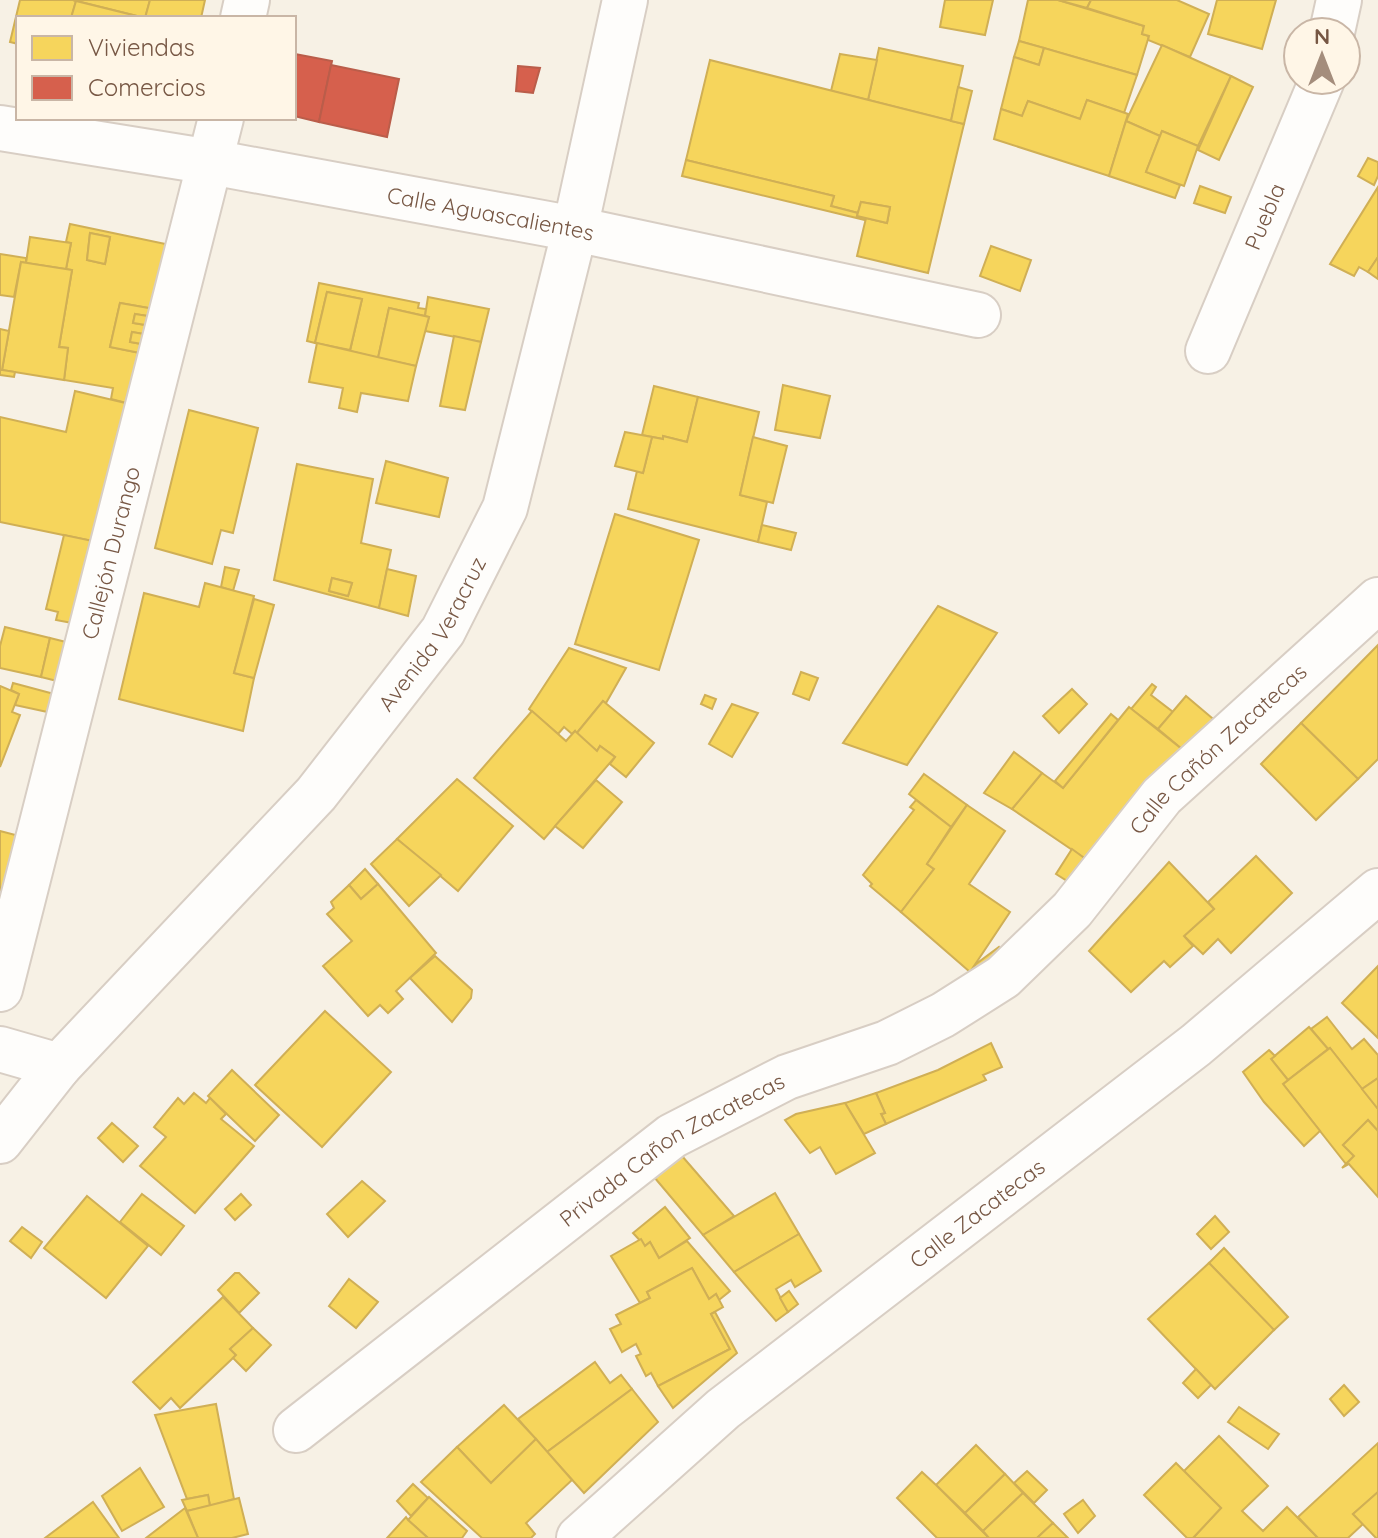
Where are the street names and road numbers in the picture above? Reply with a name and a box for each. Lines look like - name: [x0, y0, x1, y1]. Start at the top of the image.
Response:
- street label: Puebla: [1238, 179, 1291, 254]
- street label: Calle Aguascalientes: [385, 181, 597, 247]
- street label: Callejón Durango: [75, 463, 146, 642]
- street label: Avenida Veracruz: [372, 552, 492, 717]
- street label: Calle Cañón Zacatecas: [1123, 658, 1313, 840]
- street label: Privada Cañon Zacatecas: [554, 1067, 789, 1233]
- street label: Calle Zacatecas: [904, 1153, 1050, 1274]

